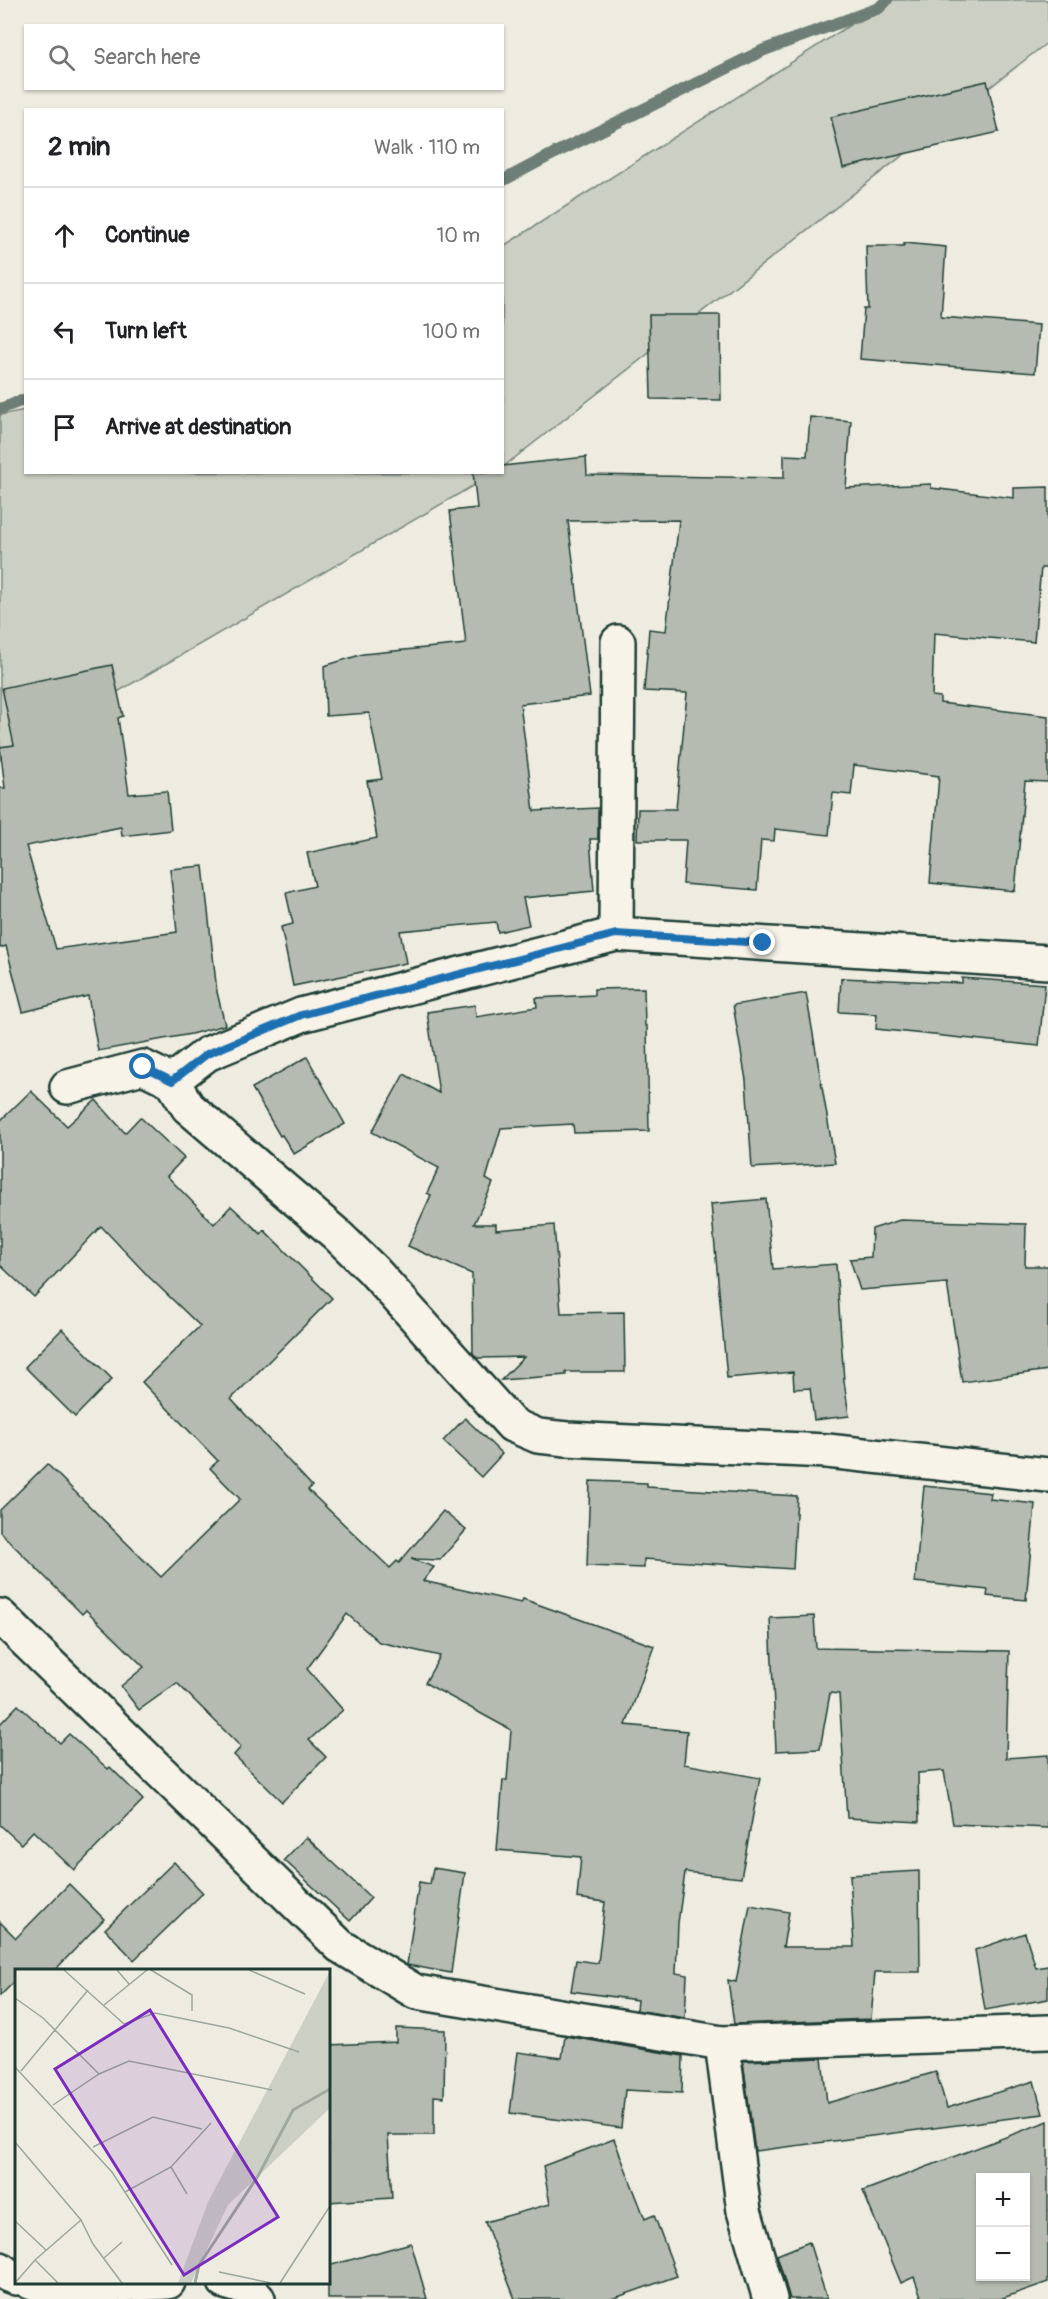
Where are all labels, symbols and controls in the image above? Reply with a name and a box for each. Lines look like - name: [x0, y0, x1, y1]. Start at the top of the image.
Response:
- search box: [24, 24, 504, 90]
- icon: search: [45, 41, 78, 74]
- text: Search here: [93, 43, 200, 71]
- text: 2 min: [48, 131, 110, 163]
- text: Walk · 110 m: [374, 135, 480, 160]
- icon: ahead: [48, 219, 81, 252]
- text: Continue: [105, 221, 189, 249]
- text: 10 m: [436, 223, 480, 248]
- icon: left: [48, 315, 81, 348]
- text: Turn left: [105, 317, 187, 345]
- text: 100 m: [423, 319, 480, 344]
- icon: arrive: [48, 411, 81, 444]
- text: Arrive at destination: [105, 413, 291, 441]
- route end: [749, 929, 775, 955]
- route start: [129, 1053, 155, 1079]
- inset map: [15, 1969, 330, 2284]
- map controls: [976, 2173, 1030, 2281]
- button: +: [976, 2173, 1030, 2227]
- button: −: [976, 2227, 1030, 2281]

